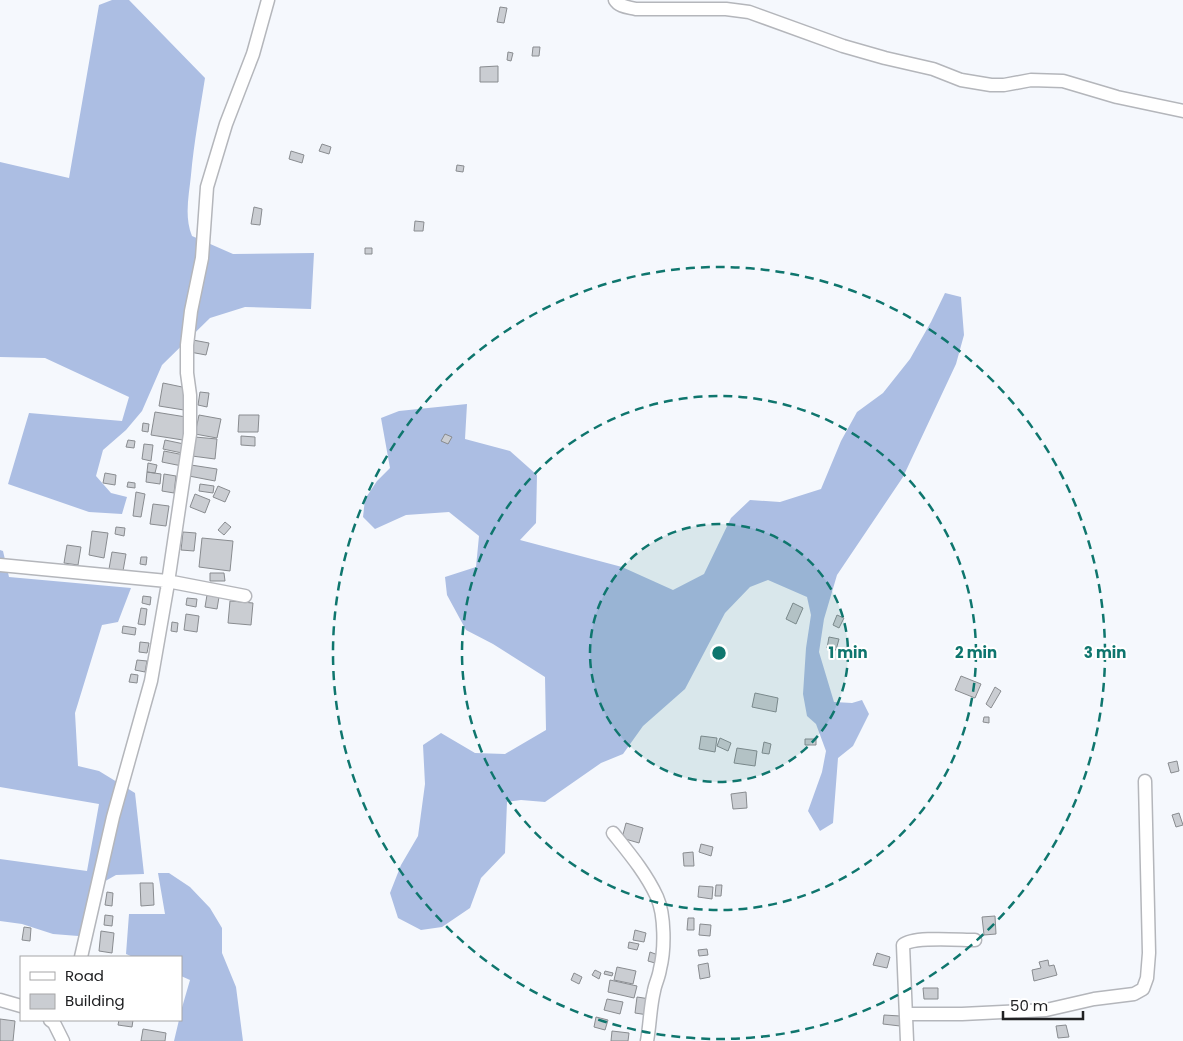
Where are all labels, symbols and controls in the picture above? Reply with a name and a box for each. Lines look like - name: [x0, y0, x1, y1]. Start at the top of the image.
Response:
- text: 1 min: [828, 642, 868, 663]
- text: 2 min: [955, 642, 997, 663]
- text: 3 min: [1084, 642, 1126, 663]
- centre of rings: [710, 644, 728, 662]
- legend: [20, 956, 182, 1021]
- text: Road: [65, 965, 104, 986]
- scale bar: [1003, 988, 1083, 1020]
- text: Building: [65, 990, 125, 1011]
- text: 50 m: [1010, 995, 1048, 1016]

